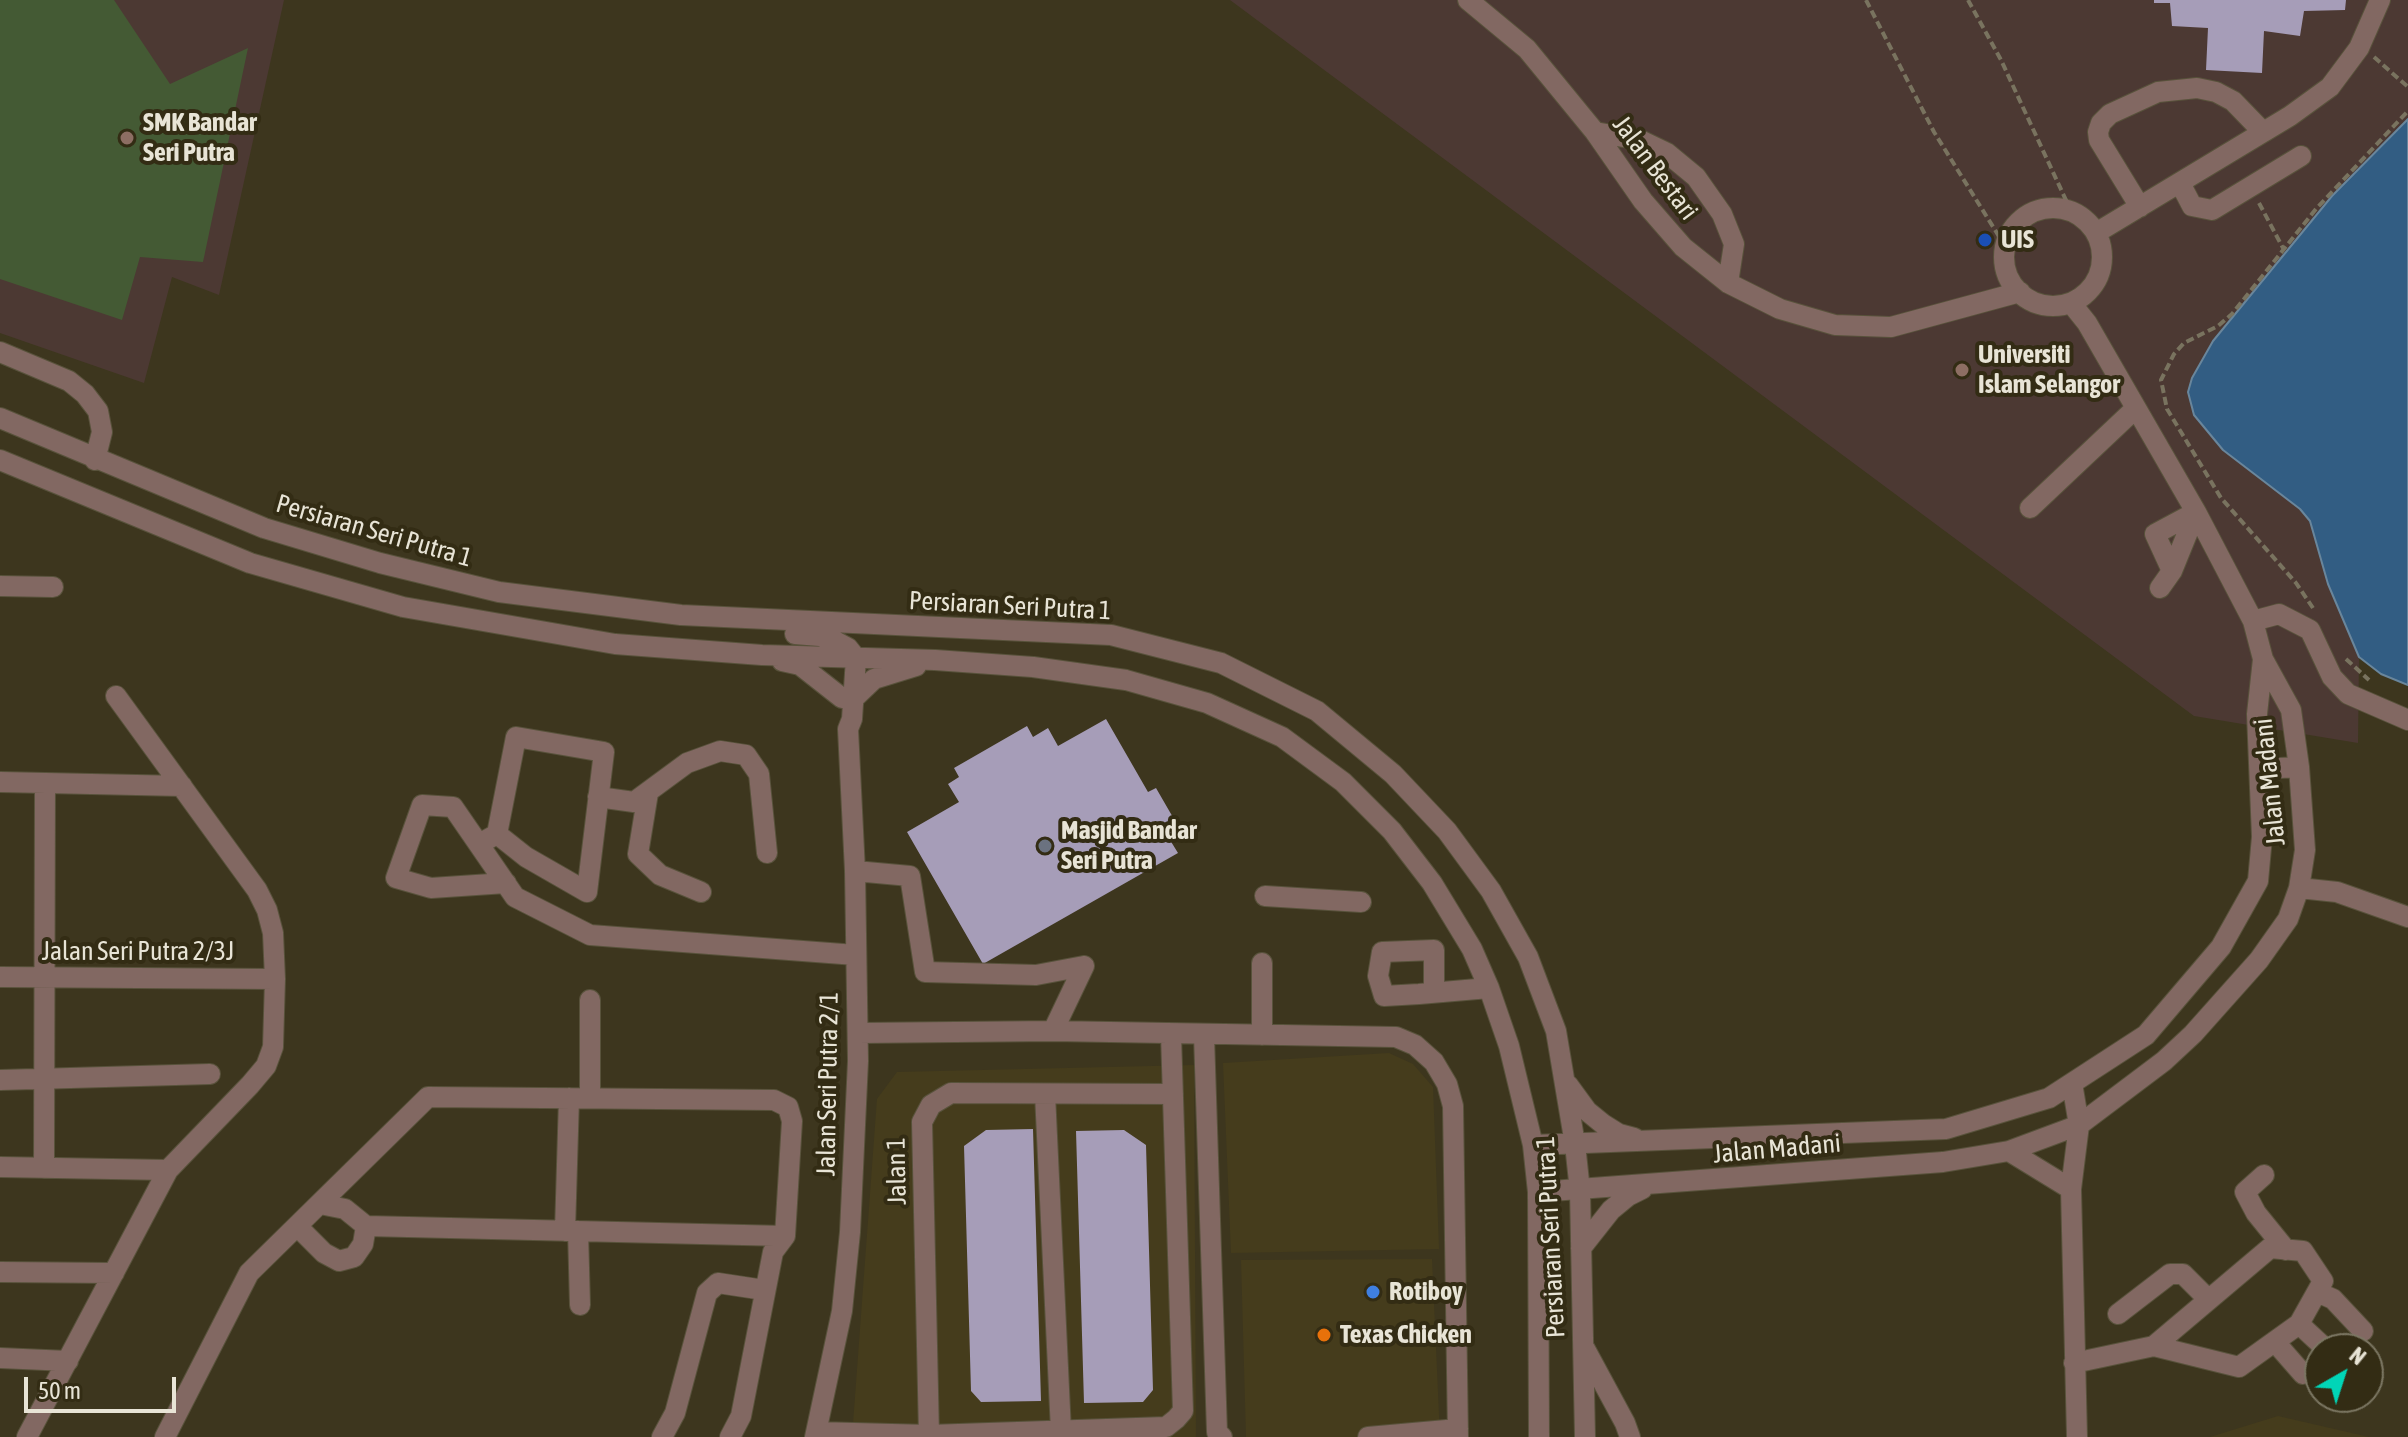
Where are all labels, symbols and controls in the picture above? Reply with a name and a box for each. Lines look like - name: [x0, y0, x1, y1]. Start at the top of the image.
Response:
- place label: SMK Bandar Seri Putra: [143, 107, 257, 168]
- street label: Jalan Bestari: [1606, 110, 1704, 226]
- marker: SMK Bandar Seri Putra: [118, 129, 136, 147]
- place label: UIS: [2001, 224, 2034, 256]
- marker: UIS: [1976, 231, 1994, 249]
- place label: Universiti Islam Selangor: [1978, 339, 2120, 400]
- marker: Universiti Islam Selangor: [1953, 361, 1971, 379]
- street label: Persiaran Seri Putra 1: [272, 488, 476, 574]
- street label: Persiaran Seri Putra 1: [908, 585, 1112, 627]
- street label: Jalan Madani: [2248, 717, 2292, 847]
- place label: Masjid Bandar Seri Putra: [1061, 815, 1197, 876]
- marker: Masjid Bandar Seri Putra: [1036, 837, 1054, 855]
- street label: Jalan Seri Putra 2/3J: [42, 936, 234, 968]
- street label: Jalan Seri Putra 2/1: [811, 992, 845, 1176]
- street label: Jalan Madani: [1712, 1128, 1842, 1170]
- street label: Persiaran Seri Putra 1: [1530, 1135, 1572, 1339]
- street label: Jalan 1: [881, 1137, 913, 1205]
- place label: Rotiboy: [1389, 1276, 1463, 1308]
- marker: Rotiboy: [1364, 1283, 1382, 1301]
- place label: Texas Chicken: [1340, 1319, 1472, 1351]
- marker: Texas Chicken: [1315, 1326, 1333, 1344]
- north arrow: [2304, 1333, 2384, 1413]
- text: N: [2345, 1342, 2371, 1370]
- scale bar: [28, 1361, 180, 1411]
- text: 50 m: [38, 1377, 81, 1404]

